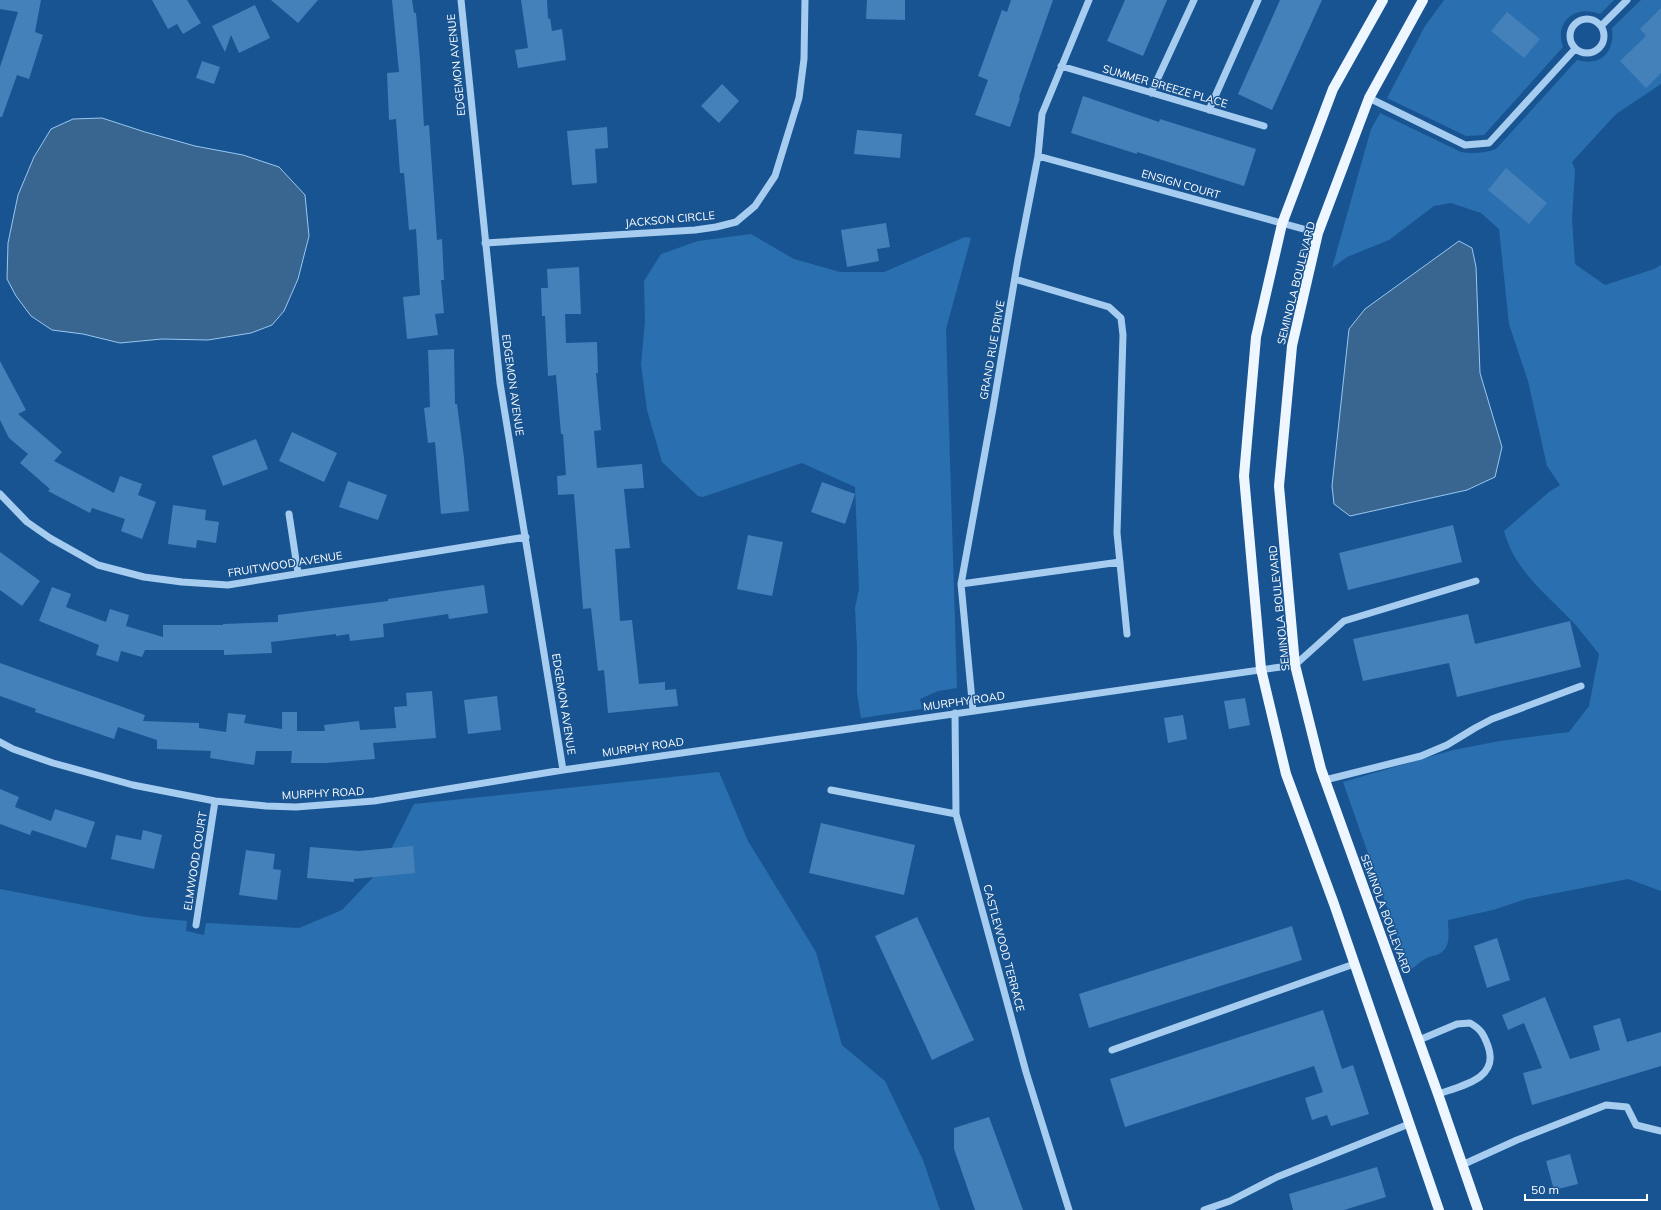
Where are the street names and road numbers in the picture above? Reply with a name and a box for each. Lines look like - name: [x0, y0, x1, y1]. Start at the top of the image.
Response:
- street label: EDGEMON AVENUE: [444, 13, 468, 117]
- street label: SUMMER BREEZE PLACE: [1101, 61, 1229, 111]
- street label: ENSIGN COURT: [1140, 166, 1222, 202]
- street label: JACKSON CIRCLE: [624, 208, 716, 230]
- street label: SEMINOLA BOULEVARD: [1274, 220, 1318, 346]
- street label: GRAND RUE DRIVE: [976, 299, 1008, 401]
- street label: EDGEMON AVENUE: [499, 333, 527, 437]
- street label: SEMINOLA BOULEVARD: [1265, 544, 1293, 672]
- street label: FRUITWOOD AVENUE: [227, 548, 343, 580]
- street label: EDGEMON AVENUE: [549, 652, 579, 756]
- street label: MURPHY ROAD: [922, 688, 1006, 714]
- street label: MURPHY ROAD: [601, 734, 685, 760]
- street label: MURPHY ROAD: [281, 784, 365, 802]
- street label: ELMWOOD COURT: [180, 810, 210, 911]
- street label: SEMINOLA BOULEVARD: [1358, 852, 1414, 976]
- street label: CASTLEWOOD TERRACE: [980, 883, 1028, 1013]

